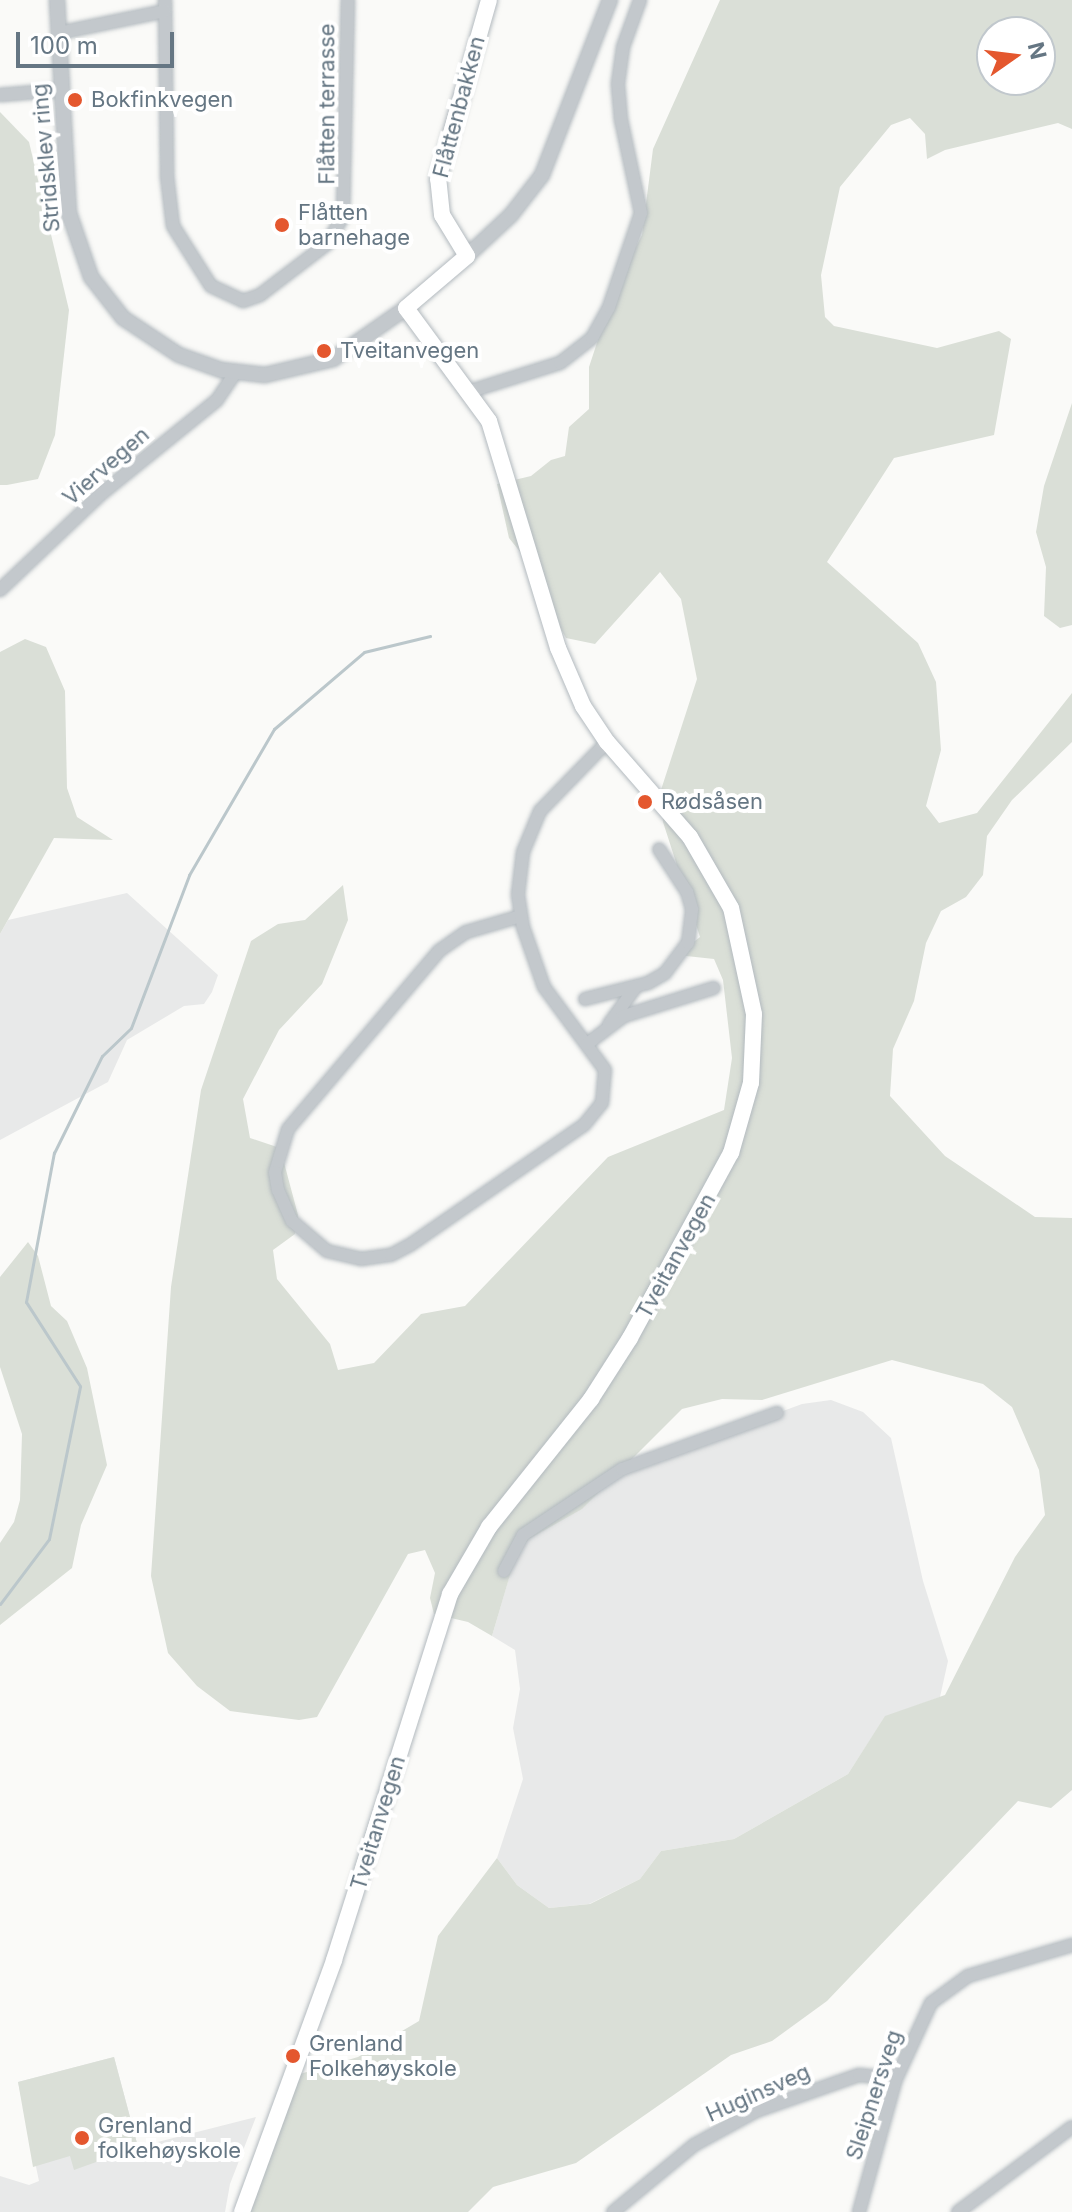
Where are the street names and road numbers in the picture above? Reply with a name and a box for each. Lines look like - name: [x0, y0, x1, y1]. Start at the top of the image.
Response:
- street label: Flåtten terrasse: [314, 23, 340, 185]
- street label: Flåttenbakken: [427, 33, 491, 181]
- street label: Stridsklev ring: [26, 83, 66, 233]
- street label: Viervegen: [57, 421, 155, 511]
- street label: Tveitanvegen: [631, 1189, 721, 1323]
- street label: Tveitanvegen: [345, 1753, 411, 1893]
- street label: Sleipnersveg: [841, 2027, 907, 2163]
- street label: Huginsveg: [702, 2058, 814, 2128]

